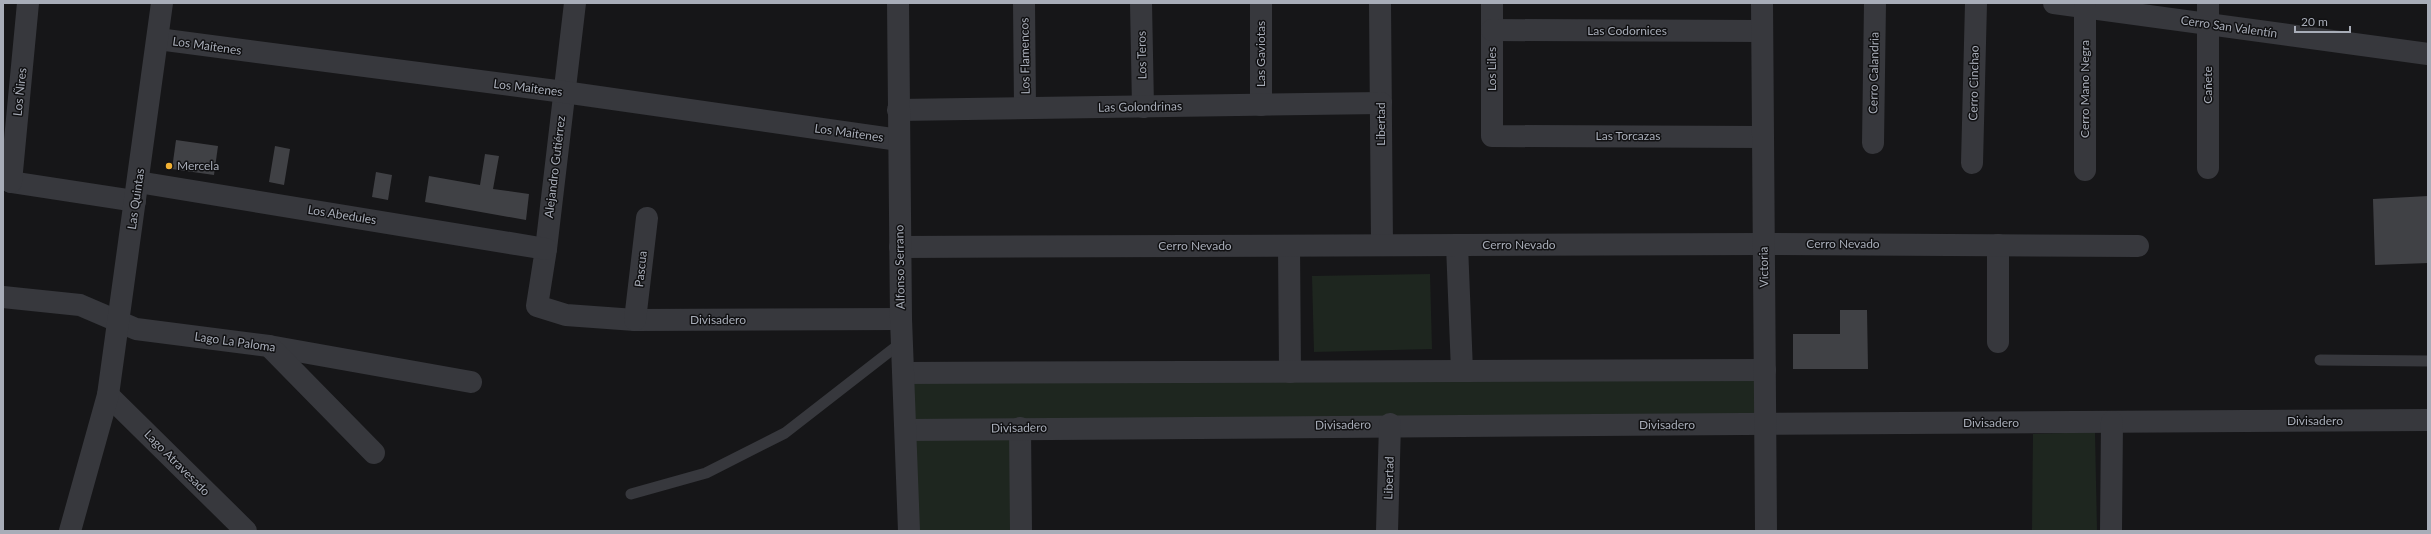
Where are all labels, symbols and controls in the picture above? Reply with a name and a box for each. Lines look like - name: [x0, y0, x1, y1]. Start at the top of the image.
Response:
- scale bar: [2295, 8, 2350, 34]
- street label: Cerro San Valentín: [2180, 12, 2278, 41]
- text: 20 m: [2301, 14, 2328, 29]
- street label: Los Flamencos: [1016, 17, 1033, 95]
- street label: Las Gaviotas: [1253, 21, 1268, 87]
- street label: Las Codornices: [1587, 23, 1667, 38]
- street label: Los Teros: [1134, 31, 1149, 79]
- street label: Cerro Calandria: [1865, 32, 1882, 114]
- street label: Los Maitenes: [172, 33, 243, 58]
- street label: Cerro Mano Negra: [2077, 40, 2092, 138]
- street label: Cerro Cinchao: [1965, 45, 1982, 121]
- street label: Los Liles: [1484, 47, 1499, 91]
- street label: Cañete: [2200, 66, 2215, 104]
- street label: Los Ñires: [10, 67, 29, 117]
- street label: Los Maitenes: [493, 76, 563, 99]
- street label: Las Golondrinas: [1098, 98, 1182, 115]
- street label: Libertad: [1373, 102, 1388, 146]
- street label: Alejandro Gutiérrez: [541, 114, 568, 219]
- street label: Los Maitenes: [814, 120, 885, 145]
- street label: Las Torcazas: [1596, 128, 1660, 143]
- place label: Mercela: [177, 158, 219, 173]
- marker: Mercela: [164, 161, 174, 171]
- street label: Las Quintas: [124, 167, 147, 230]
- street label: Los Abedules: [307, 202, 377, 227]
- street label: Alfonso Serrano: [891, 224, 908, 309]
- street label: Cerro Nevado: [1806, 236, 1880, 251]
- street label: Cerro Nevado: [1482, 237, 1556, 252]
- street label: Cerro Nevado: [1158, 238, 1232, 253]
- street label: Victoria: [1756, 246, 1771, 288]
- street label: Pascua: [631, 250, 650, 288]
- street label: Divisadero: [690, 312, 746, 327]
- street label: Lago La Paloma: [194, 328, 277, 355]
- street label: Divisadero: [2287, 413, 2343, 428]
- street label: Divisadero: [1963, 415, 2019, 430]
- street label: Divisadero: [1315, 417, 1371, 432]
- street label: Divisadero: [1639, 417, 1695, 432]
- street label: Divisadero: [991, 420, 1047, 435]
- street label: Lago Atravesado: [141, 427, 214, 499]
- street label: Libertad: [1380, 456, 1397, 500]

